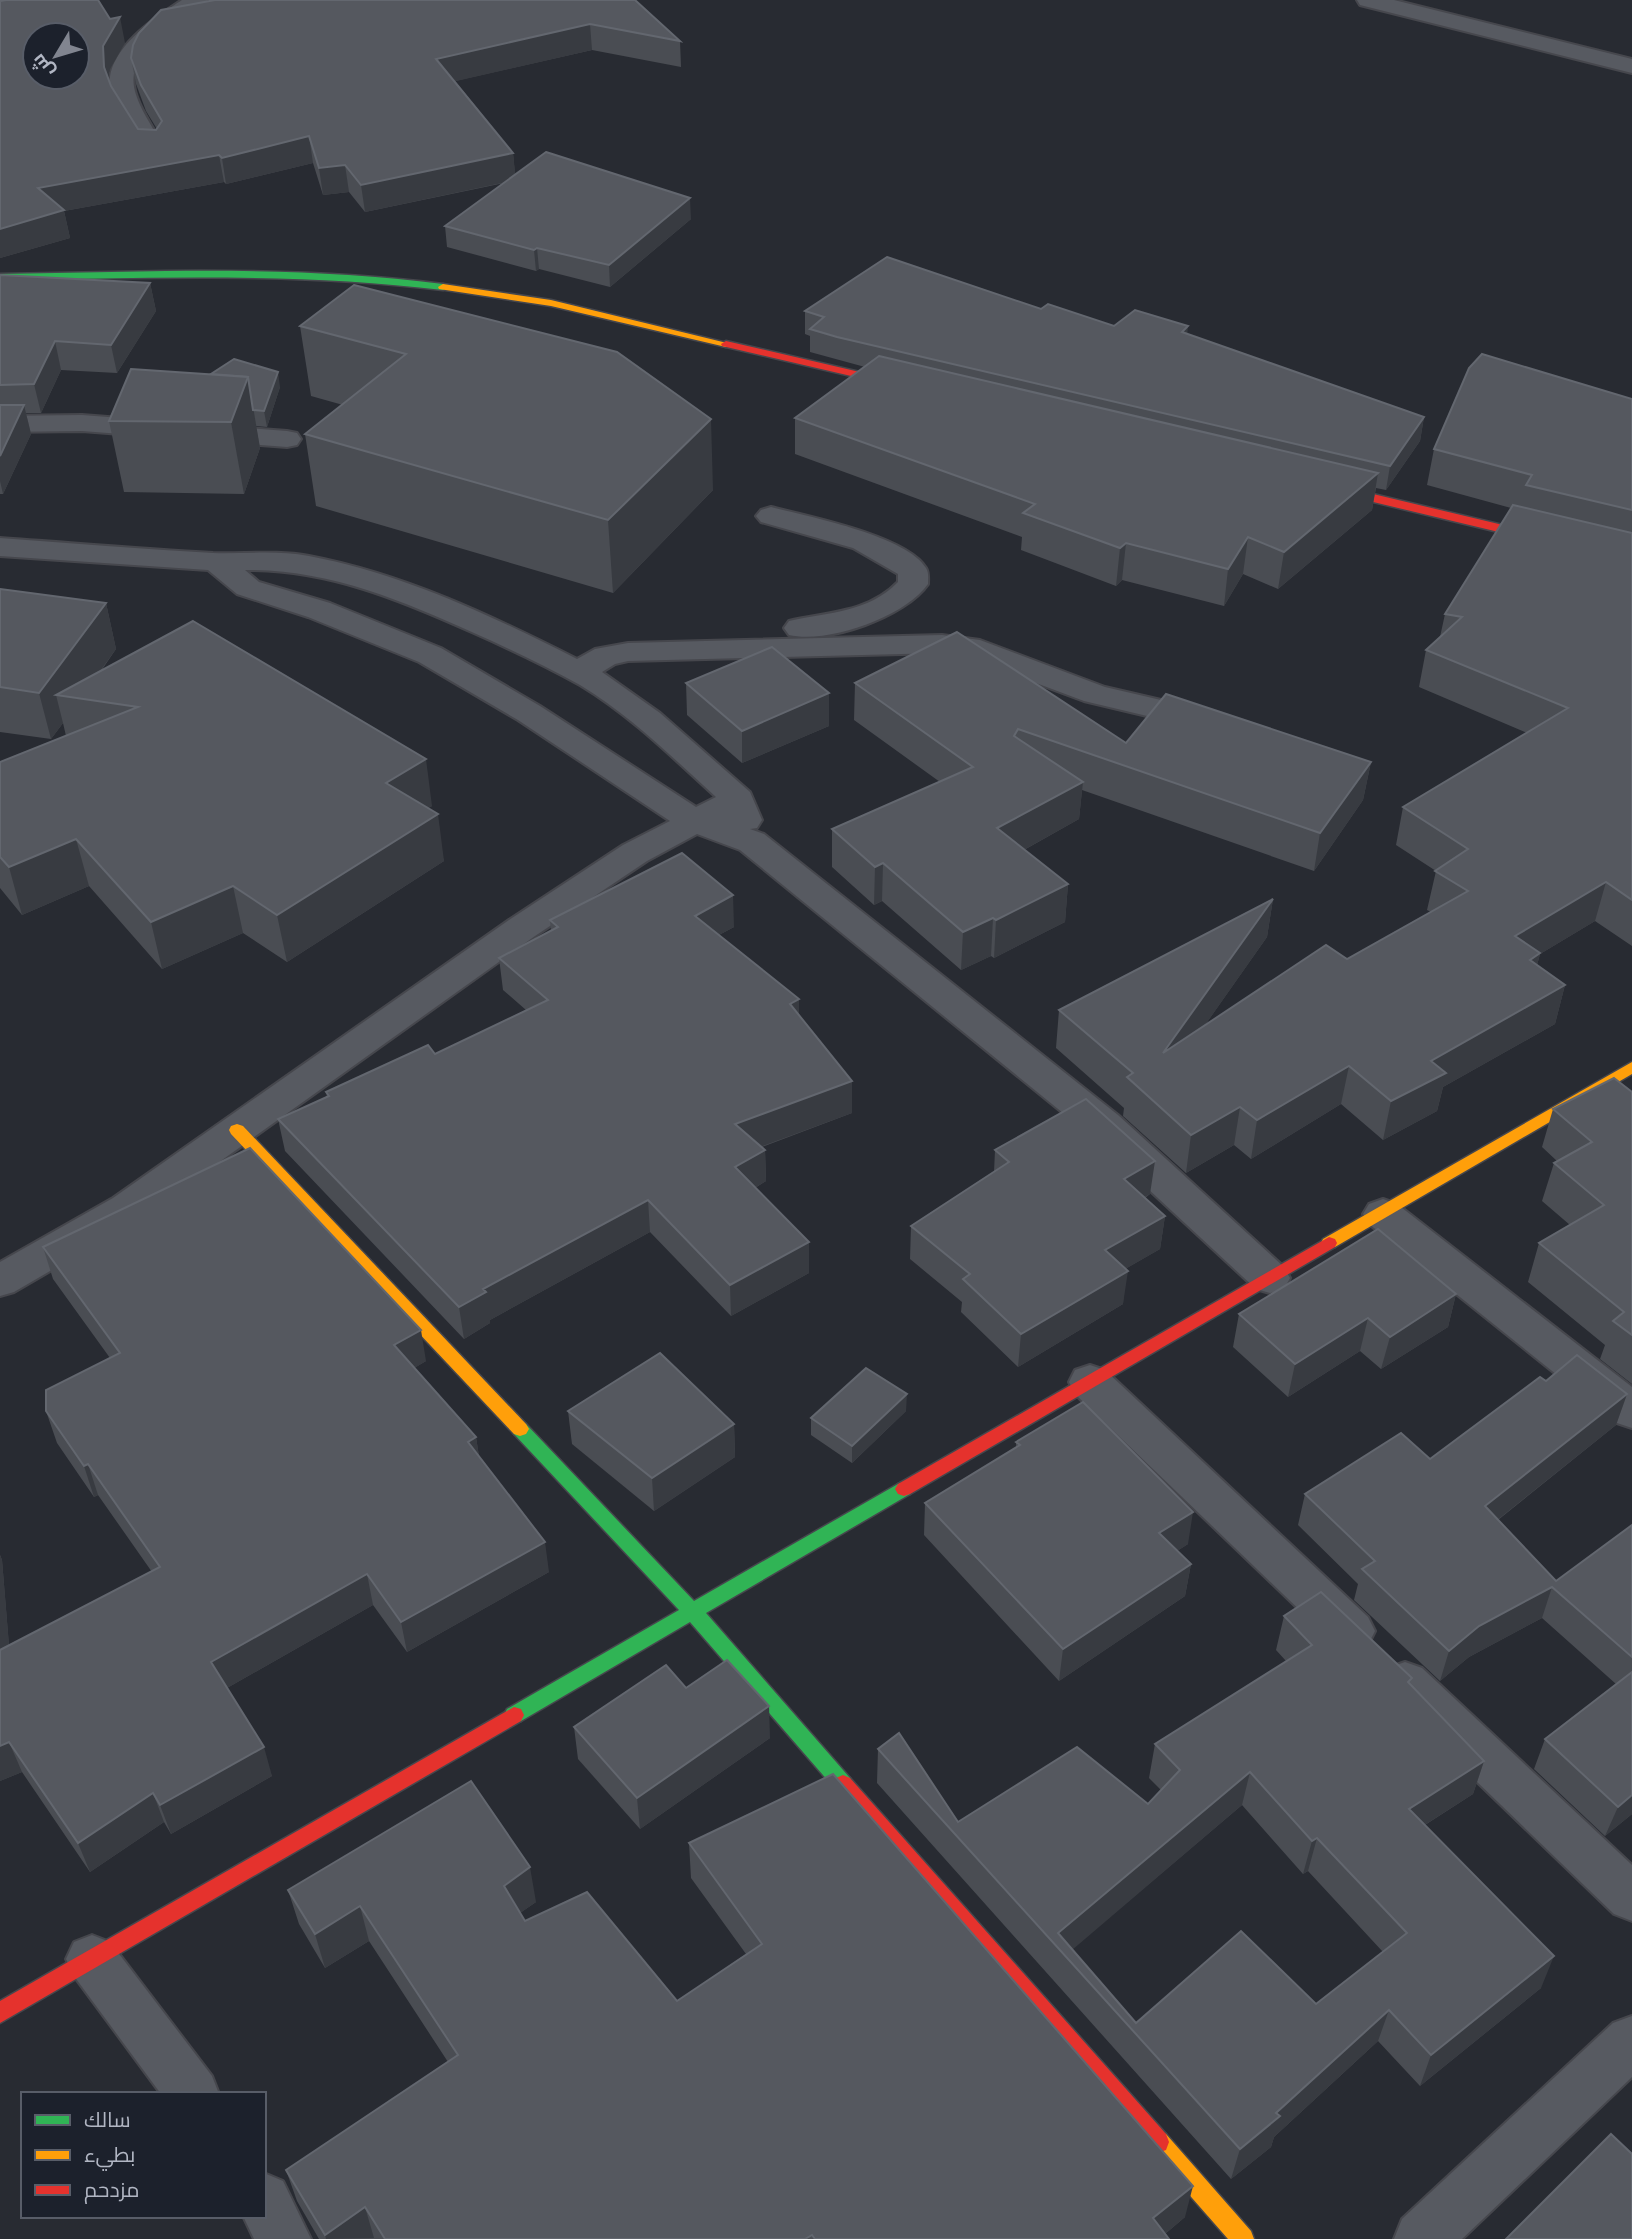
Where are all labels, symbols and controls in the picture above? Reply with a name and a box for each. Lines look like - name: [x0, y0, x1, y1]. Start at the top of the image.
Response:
- north arrow: [21, 21, 91, 91]
- text: ش: [26, 49, 60, 83]
- legend: [21, 2092, 266, 2218]
- text: سالك: [84, 2107, 131, 2132]
- text: بطيء: [84, 2142, 135, 2171]
- text: مزدحم: [84, 2177, 139, 2204]

